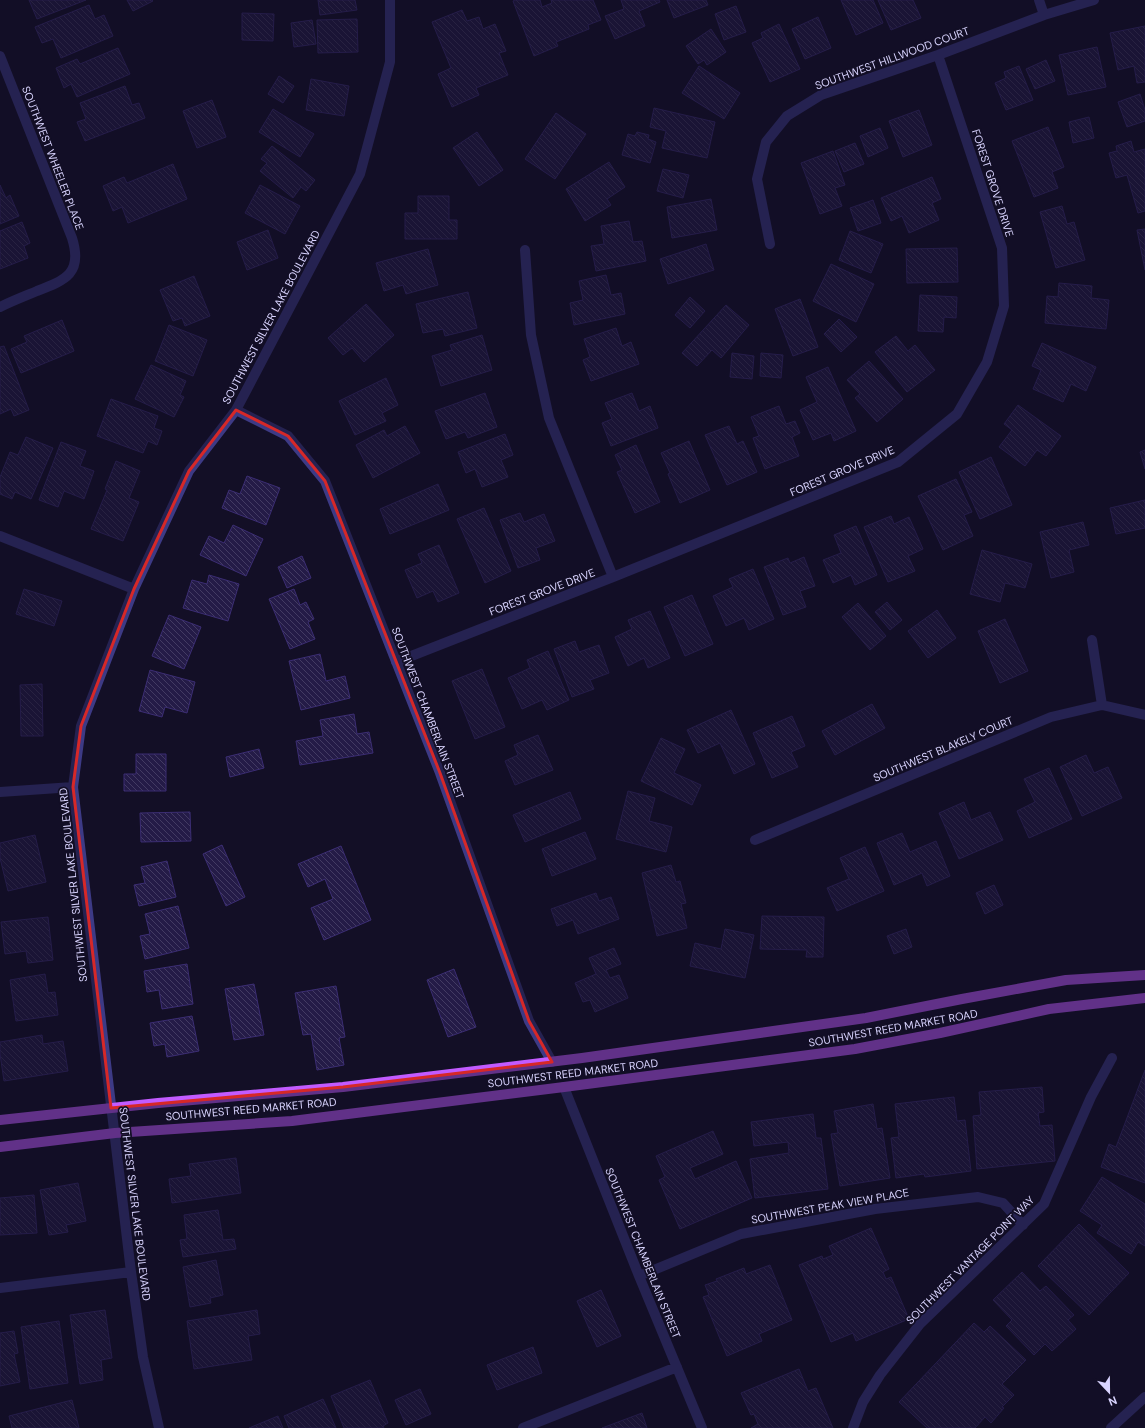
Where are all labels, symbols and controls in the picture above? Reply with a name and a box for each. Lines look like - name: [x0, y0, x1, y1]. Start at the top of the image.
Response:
- street label: SOUTHWEST HILLWOOD COURT: [813, 24, 971, 92]
- street label: SOUTHWEST WHEELER PLACE: [19, 84, 87, 232]
- street label: FOREST GROVE DRIVE: [969, 127, 1017, 239]
- street label: SOUTHWEST SILVER LAKE BOULEVARD: [219, 227, 323, 406]
- street label: FOREST GROVE DRIVE: [788, 443, 896, 499]
- street label: FOREST GROVE DRIVE: [487, 565, 597, 619]
- street label: SOUTHWEST CHAMBERLAIN STREET: [389, 625, 467, 801]
- street label: SOUTHWEST BLAKELY COURT: [871, 713, 1015, 785]
- street label: SOUTHWEST SILVER LAKE BOULEVARD: [56, 787, 90, 983]
- street label: SOUTHWEST REED MARKET ROAD: [807, 1006, 979, 1050]
- street label: SOUTHWEST REED MARKET ROAD: [487, 1056, 659, 1090]
- street label: SOUTHWEST REED MARKET ROAD: [165, 1095, 337, 1123]
- street label: SOUTHWEST SILVER LAKE BOULEVARD: [116, 1106, 154, 1302]
- street label: SOUTHWEST CHAMBERLAIN STREET: [602, 1166, 684, 1340]
- street label: SOUTHWEST PEAK VIEW PLACE: [750, 1185, 910, 1227]
- street label: SOUTHWEST VANTAGE POINT WAY: [903, 1193, 1037, 1327]
- north arrow: [1089, 1372, 1129, 1412]
- text: N: [1106, 1393, 1119, 1409]

